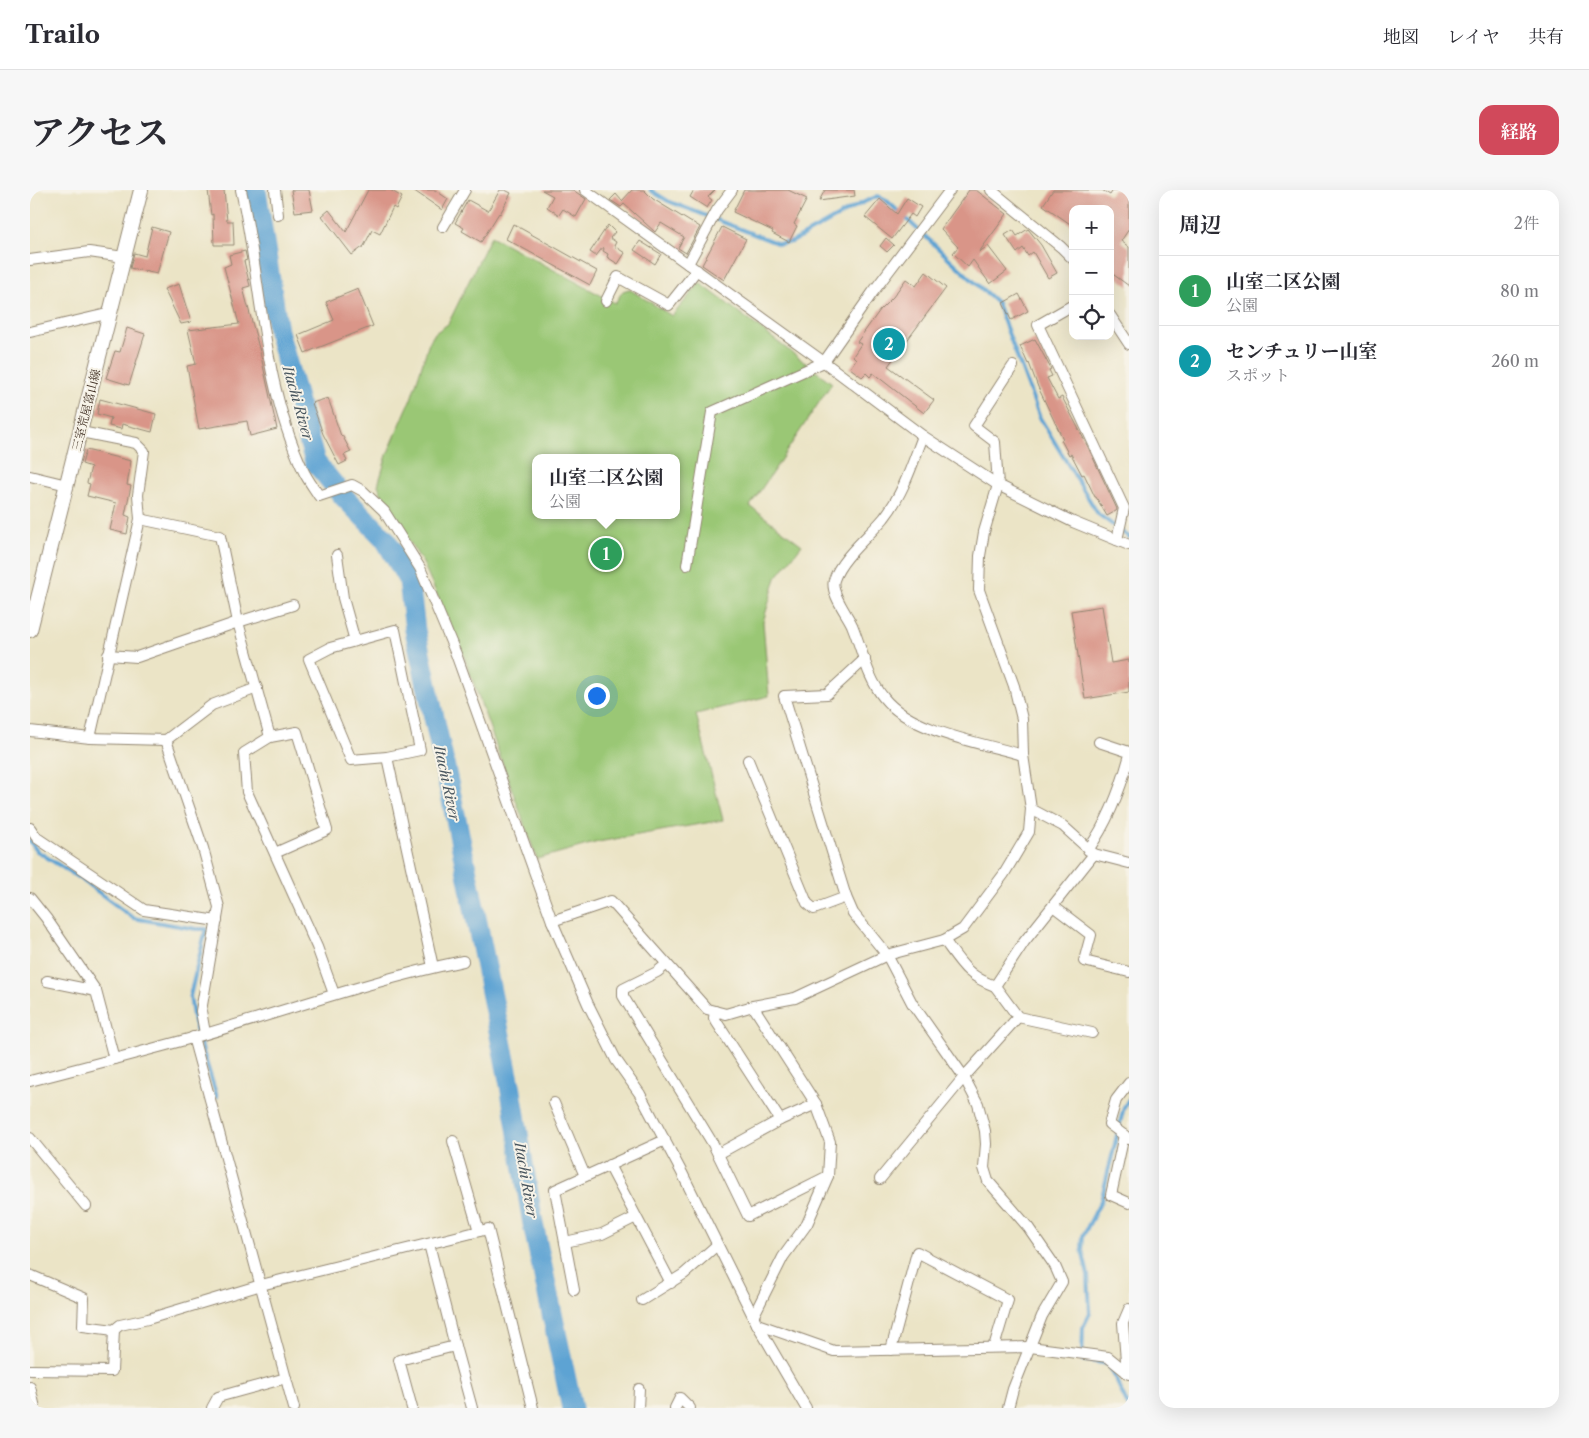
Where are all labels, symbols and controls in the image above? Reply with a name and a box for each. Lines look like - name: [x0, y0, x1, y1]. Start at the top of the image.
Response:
- text: Trailo: [25, 20, 100, 49]
- text: 地図: [1383, 26, 1419, 48]
- text: レイヤ: [1447, 26, 1500, 48]
- text: 共有: [1528, 26, 1564, 48]
- button: 経路: [1479, 105, 1559, 155]
- text: アクセス: [30, 111, 169, 154]
- map controls: [1069, 205, 1114, 340]
- button: +: [1069, 205, 1114, 250]
- text: 周辺: [1179, 212, 1221, 237]
- text: 2件: [1514, 213, 1539, 233]
- button: −: [1069, 250, 1114, 295]
- text: 山室二区公園: [1226, 270, 1340, 293]
- text: 1: [1191, 281, 1199, 301]
- text: 80 m: [1500, 281, 1539, 301]
- button: locate: [1069, 295, 1114, 340]
- text: 公園: [1226, 295, 1258, 315]
- pin: 2: [873, 325, 905, 363]
- text: センチュリー山室: [1226, 340, 1377, 363]
- text: 2: [1190, 351, 1200, 371]
- text: 260 m: [1491, 351, 1539, 371]
- water label: Itachi River: [278, 363, 318, 444]
- text: スポット: [1226, 365, 1290, 385]
- street label: 三室荒屋富山線: [69, 367, 103, 453]
- popup: [532, 454, 680, 519]
- text: 山室二区公園: [549, 466, 663, 489]
- text: 公園: [549, 491, 581, 511]
- pin: 1: [590, 535, 622, 573]
- your location: [584, 683, 610, 709]
- water label: Itachi River: [430, 743, 464, 824]
- water label: Itachi River: [510, 1140, 542, 1221]

